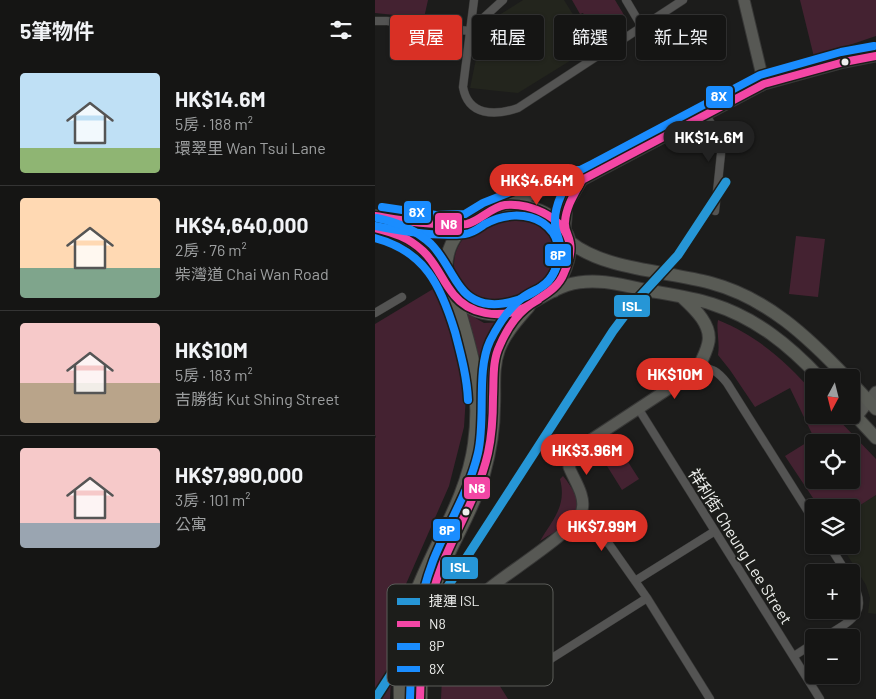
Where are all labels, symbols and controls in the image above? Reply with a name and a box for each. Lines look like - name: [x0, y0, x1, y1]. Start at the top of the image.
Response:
- chip: 買屋: [390, 15, 462, 60]
- chip: 租屋: [472, 15, 544, 60]
- chip: 篩選: [554, 15, 626, 60]
- chip: 新上架: [636, 15, 726, 60]
- icon: filters: [327, 16, 355, 44]
- text: 5筆物件: [20, 18, 94, 43]
- unlabelled marker: [840, 57, 850, 67]
- line badge: 8X: [705, 85, 734, 109]
- text: HK$14.6M: [175, 86, 265, 111]
- text: 8X: [711, 87, 727, 104]
- icon: home: [60, 93, 120, 153]
- text: 5房 · 188 m²: [175, 114, 253, 133]
- pin: HK$14.6M: [657, 120, 761, 163]
- text: HK$14.6M: [675, 127, 743, 146]
- text: 環翠里 Wan Tsui Lane: [175, 138, 326, 157]
- pin: HK$4.64M: [485, 164, 589, 206]
- text: HK$4.64M: [501, 170, 573, 189]
- line badge: 8X: [403, 200, 432, 224]
- text: 8X: [409, 203, 425, 220]
- text: HK$4,640,000: [175, 212, 309, 237]
- line badge: N8: [434, 212, 463, 236]
- text: N8: [441, 215, 458, 232]
- icon: home: [60, 218, 120, 278]
- text: 2房 · 76 m²: [175, 240, 247, 259]
- line badge: 8P: [544, 243, 572, 267]
- text: 8P: [550, 246, 566, 263]
- text: 柴灣道 Chai Wan Road: [175, 264, 329, 283]
- line badge: ISL: [613, 294, 651, 318]
- text: ISL: [622, 297, 642, 314]
- text: HK$10M: [175, 337, 248, 362]
- icon: home: [60, 343, 120, 403]
- pin: HK$10M: [634, 358, 716, 400]
- text: HK$10M: [647, 364, 703, 383]
- text: 5房 · 183 m²: [175, 365, 253, 384]
- north arrow: [805, 369, 860, 424]
- map controls: [805, 369, 860, 684]
- text: 吉勝街 Kut Shing Street: [175, 389, 340, 408]
- pin: HK$3.96M: [535, 434, 639, 476]
- button: locate: [805, 434, 860, 489]
- text: HK$3.96M: [552, 440, 622, 459]
- text: HK$7,990,000: [175, 462, 303, 487]
- street label: 祥利街 Cheung Lee Street: [685, 465, 797, 627]
- icon: home: [60, 468, 120, 528]
- line badge: N8: [463, 476, 491, 500]
- text: N8: [469, 479, 486, 496]
- text: 3房 · 101 m²: [175, 490, 250, 509]
- button: layers: [805, 499, 860, 554]
- unlabelled marker: [461, 507, 471, 517]
- pin: HK$7.99M: [550, 510, 654, 552]
- text: 公寓: [175, 514, 207, 533]
- text: HK$7.99M: [568, 516, 636, 535]
- line badge: 8P: [432, 518, 461, 542]
- text: 8P: [439, 521, 455, 538]
- line badge: ISL: [441, 556, 479, 580]
- text: ISL: [450, 558, 470, 575]
- button: +: [805, 564, 860, 619]
- legend: [387, 584, 553, 686]
- text: 捷運 ISL: [429, 592, 480, 609]
- text: N8: [429, 615, 446, 632]
- button: −: [805, 629, 860, 684]
- text: 8P: [429, 637, 445, 654]
- text: 8X: [429, 660, 445, 677]

